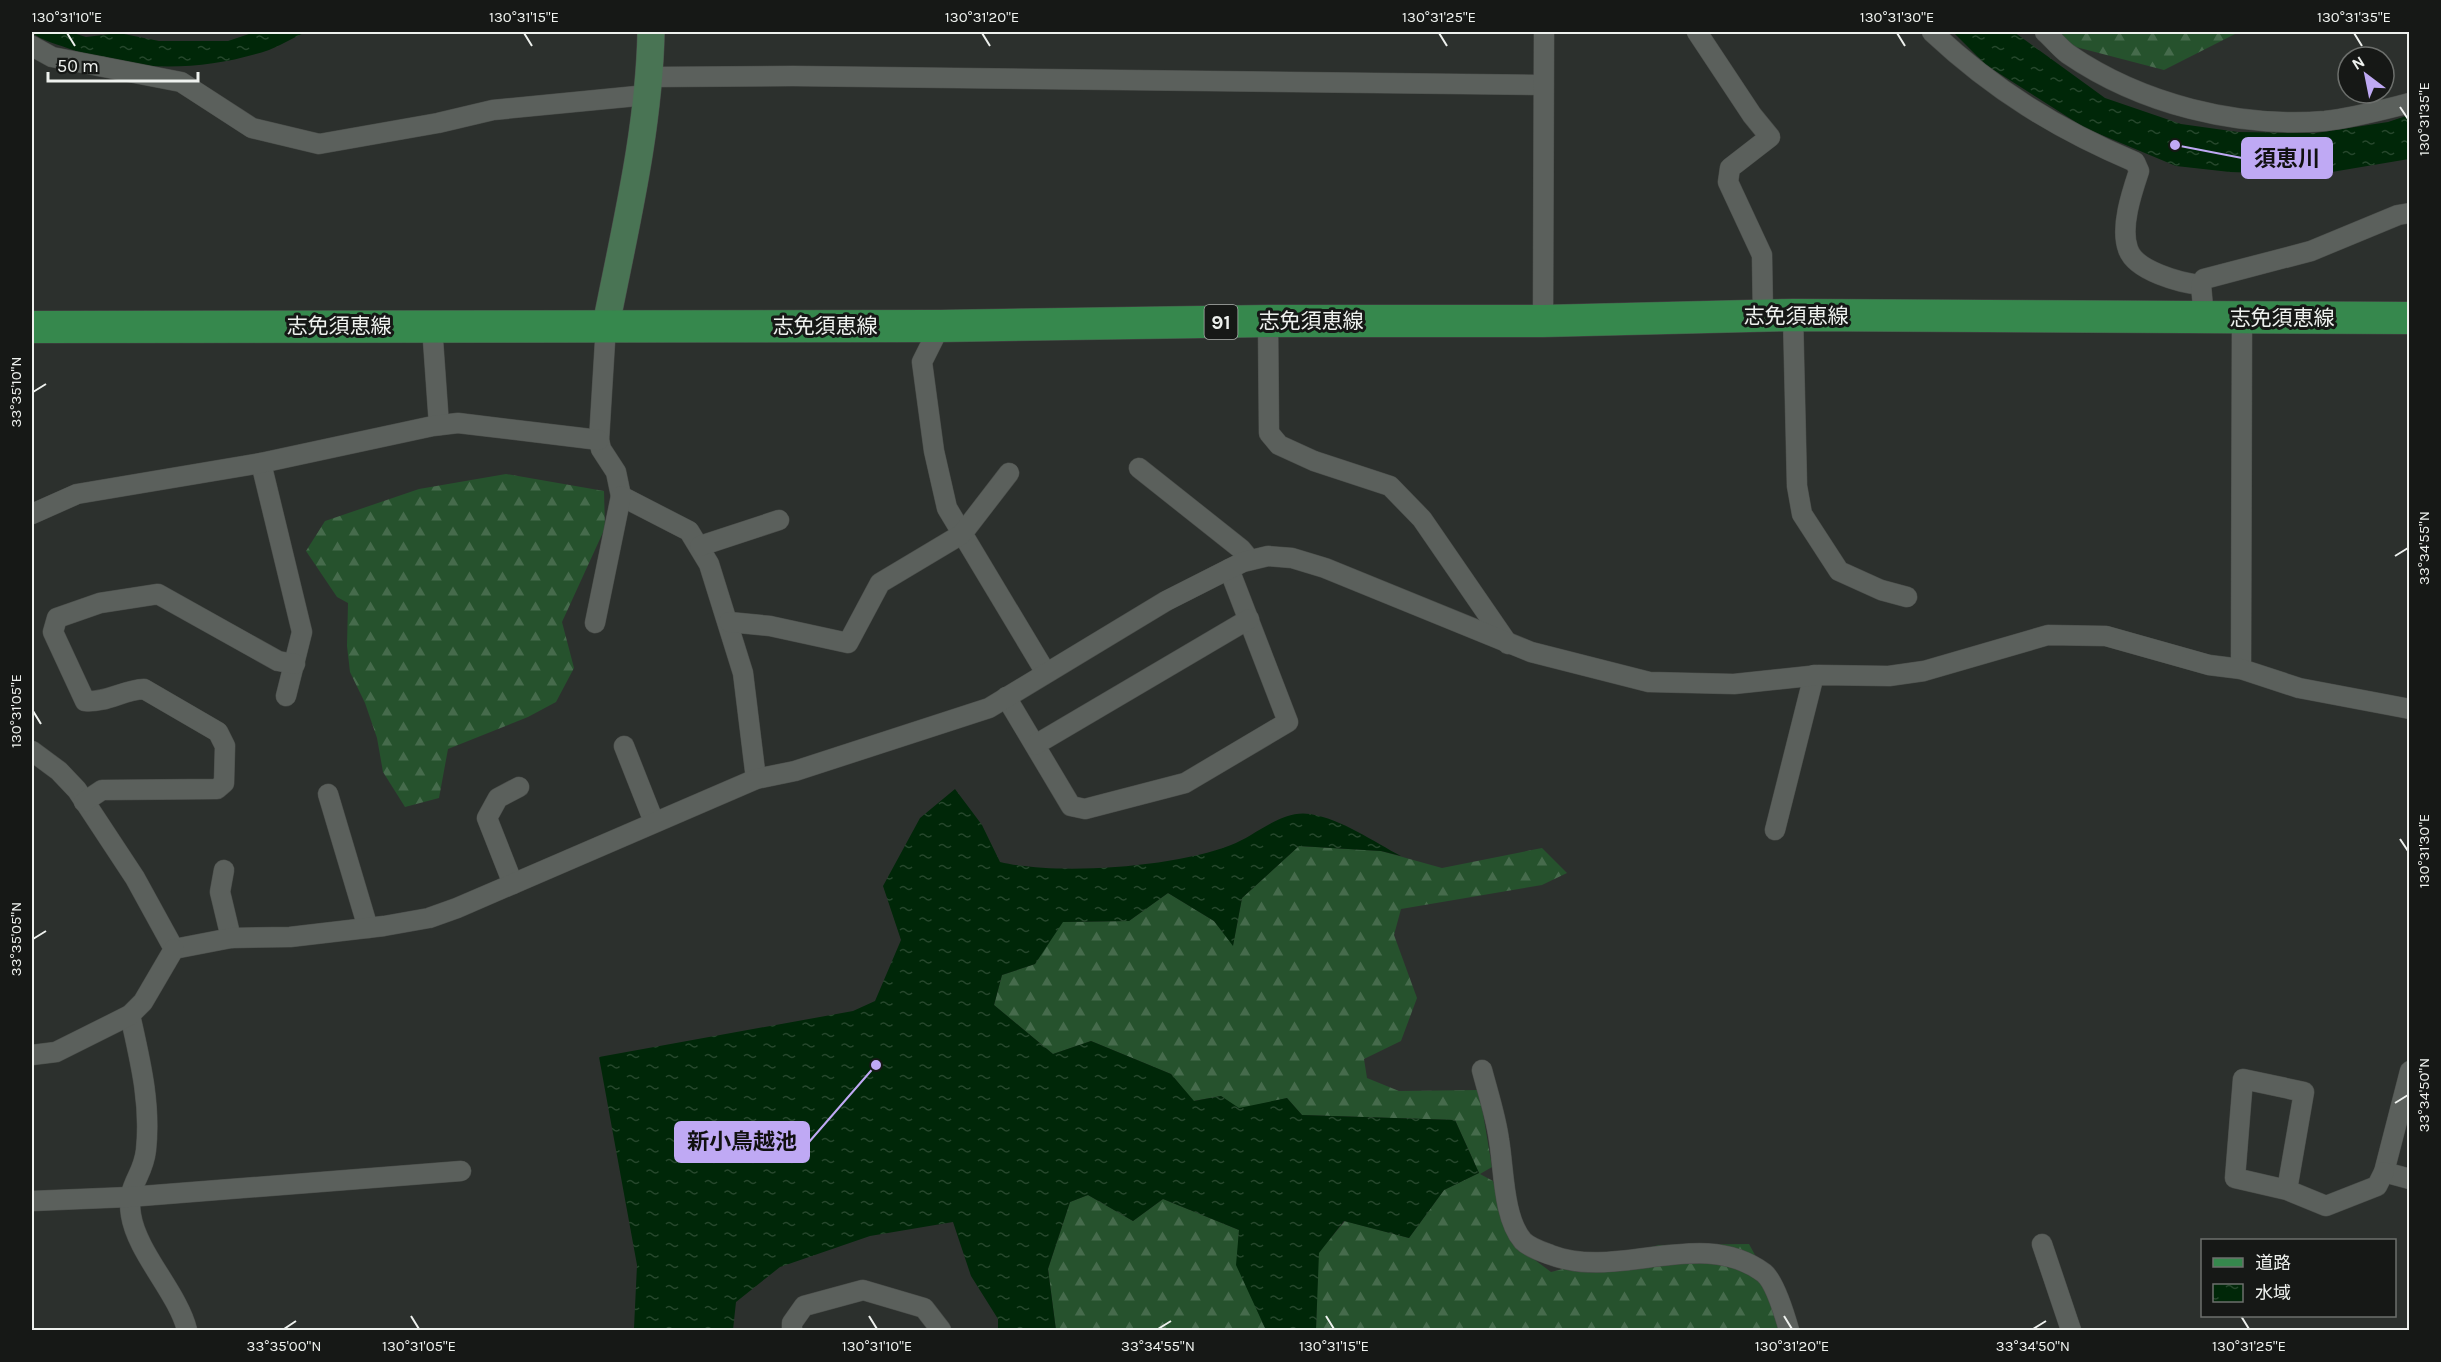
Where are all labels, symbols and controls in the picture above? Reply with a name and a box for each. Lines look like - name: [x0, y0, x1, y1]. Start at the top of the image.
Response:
- text: 130°31'10"E: [32, 8, 102, 26]
- text: 130°31'15"E: [489, 8, 559, 26]
- text: 130°31'20"E: [945, 8, 1019, 26]
- text: 130°31'25"E: [1402, 8, 1476, 26]
- text: 130°31'30"E: [1860, 8, 1934, 26]
- text: 130°31'35"E: [2317, 8, 2391, 26]
- scale bar: [48, 45, 198, 83]
- north arrow: [2336, 45, 2396, 105]
- text: N: [2348, 52, 2368, 74]
- text: 50 m: [57, 55, 99, 77]
- text: 130°31'35"E: [2415, 82, 2433, 156]
- callout: 須恵川: [2242, 138, 2332, 178]
- text: 須恵川: [2254, 146, 2320, 172]
- street label: 志免須恵線: [1744, 304, 1849, 328]
- road number: 91: [1204, 305, 1238, 339]
- street label: 志免須恵線: [2230, 306, 2335, 330]
- street label: 志免須恵線: [1259, 309, 1364, 333]
- street label: 志免須恵線: [287, 314, 392, 338]
- street label: 志免須恵線: [773, 314, 878, 338]
- text: 33°35'10"N: [7, 357, 25, 427]
- text: 33°34'55"N: [2415, 511, 2433, 585]
- text: 130°31'05"E: [7, 674, 25, 748]
- text: 130°31'30"E: [2415, 814, 2433, 888]
- text: 33°35'05"N: [7, 902, 25, 976]
- text: 33°34'50"N: [2415, 1058, 2433, 1132]
- callout: 新小鳥越池: [675, 1122, 809, 1162]
- text: 新小鳥越池: [687, 1129, 797, 1155]
- legend: [2201, 1239, 2396, 1317]
- text: 道路: [2255, 1252, 2291, 1274]
- text: 水域: [2255, 1282, 2291, 1304]
- text: 33°35'00"N: [247, 1337, 321, 1355]
- text: 130°31'05"E: [382, 1337, 456, 1355]
- text: 130°31'10"E: [842, 1337, 912, 1355]
- text: 33°34'55"N: [1121, 1337, 1195, 1355]
- text: 130°31'15"E: [1299, 1337, 1369, 1355]
- text: 130°31'20"E: [1755, 1337, 1829, 1355]
- text: 33°34'50"N: [1996, 1337, 2070, 1355]
- text: 130°31'25"E: [2212, 1337, 2286, 1355]

